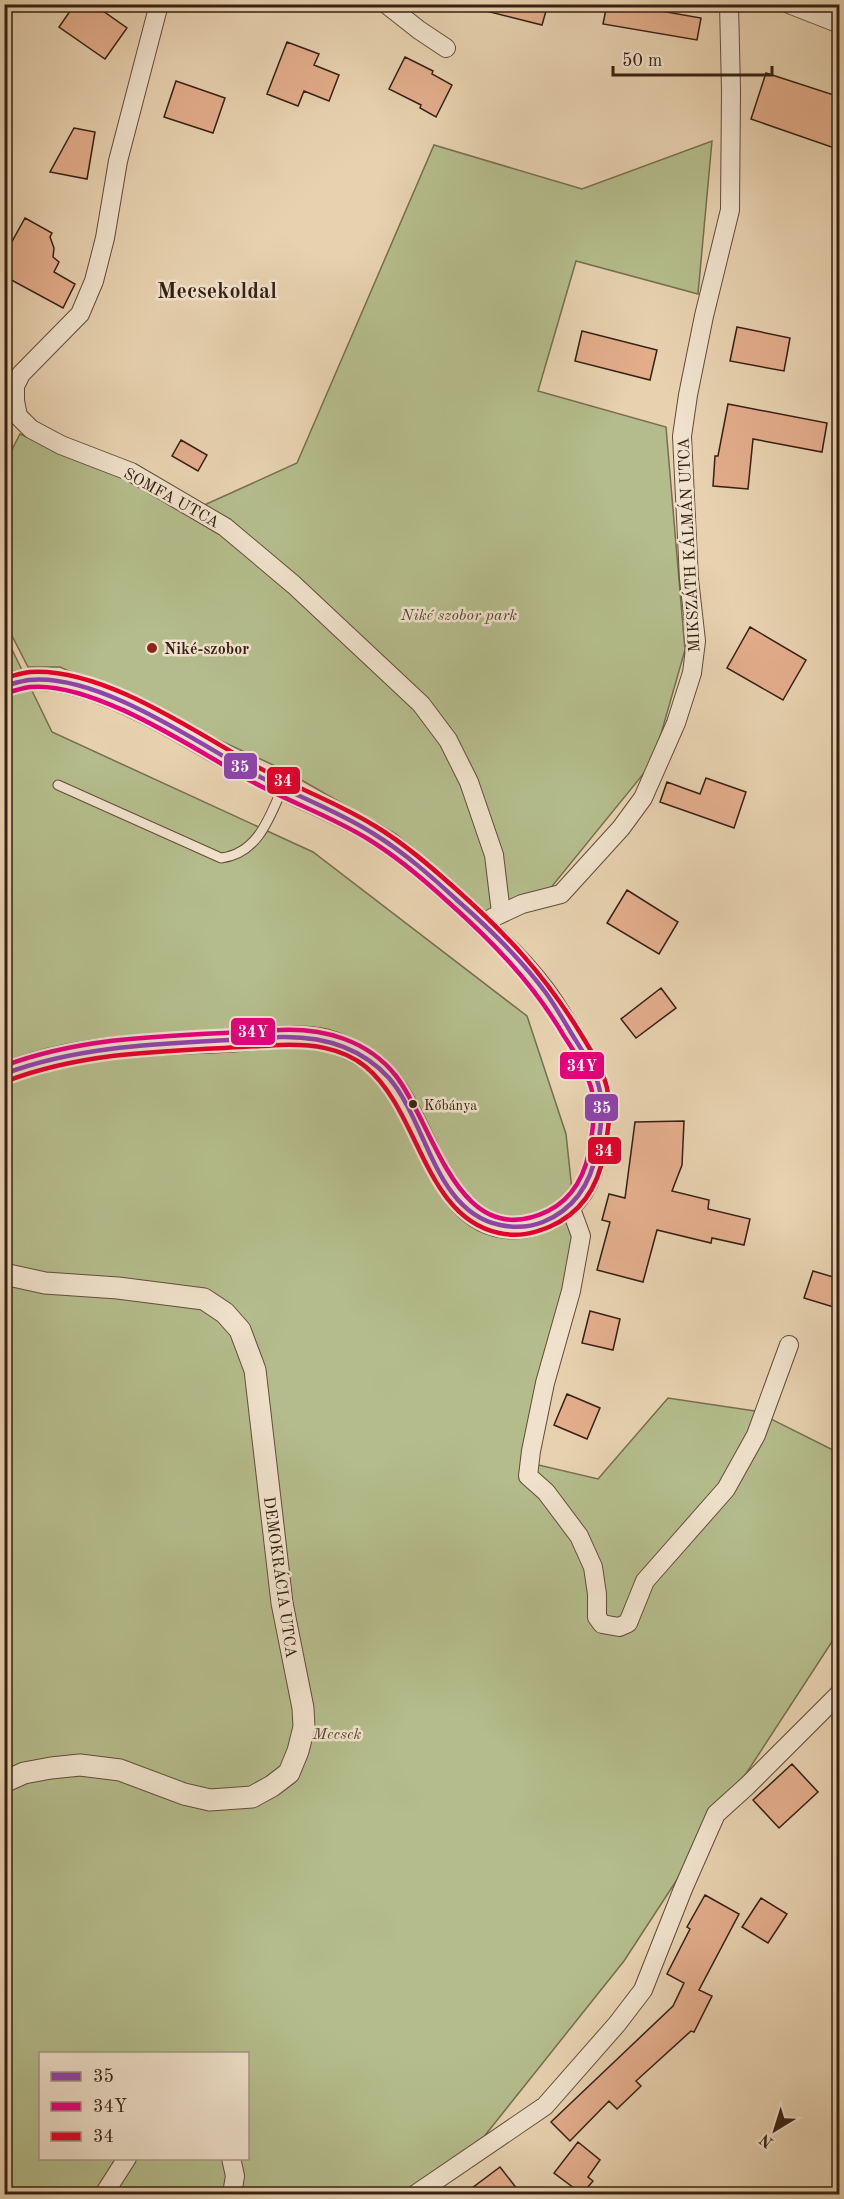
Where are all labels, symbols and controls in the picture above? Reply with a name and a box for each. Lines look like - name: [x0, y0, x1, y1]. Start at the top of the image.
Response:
- scale bar: [613, 39, 772, 77]
- text: 50 m: [622, 52, 662, 70]
- district label: Mecsekoldal: [157, 281, 277, 303]
- street label: MIKSZÁTH KÁLMÁN UTCA: [672, 437, 704, 653]
- street label: SOMFA UTCA: [121, 466, 222, 532]
- park label: Niké szobor park: [400, 608, 517, 624]
- marker: Niké-szobor: [145, 641, 159, 655]
- place label: Niké-szobor: [164, 642, 249, 658]
- line badge: 35: [223, 752, 258, 780]
- text: 35: [231, 760, 249, 776]
- line badge: 34: [266, 766, 301, 795]
- text: 34: [274, 774, 292, 790]
- line badge: 34Y: [230, 1017, 276, 1046]
- text: 34Y: [238, 1025, 268, 1041]
- line badge: 34Y: [559, 1051, 605, 1080]
- text: 34Y: [567, 1059, 597, 1075]
- line badge: 35: [584, 1093, 619, 1122]
- marker: Kőbánya: [407, 1098, 419, 1110]
- place label: Kőbánya: [424, 1099, 477, 1113]
- text: 35: [593, 1101, 611, 1117]
- line badge: 34: [587, 1136, 622, 1165]
- text: 34: [595, 1144, 613, 1160]
- street label: DEMOKRÁCIA UTCA: [260, 1495, 302, 1659]
- park label: Mecsek: [312, 1727, 362, 1743]
- legend: [39, 2052, 249, 2160]
- text: 35: [93, 2068, 114, 2086]
- text: 34Y: [93, 2098, 127, 2116]
- north arrow: [745, 2100, 805, 2160]
- text: 34: [93, 2128, 114, 2146]
- text: N: [757, 2130, 777, 2150]

